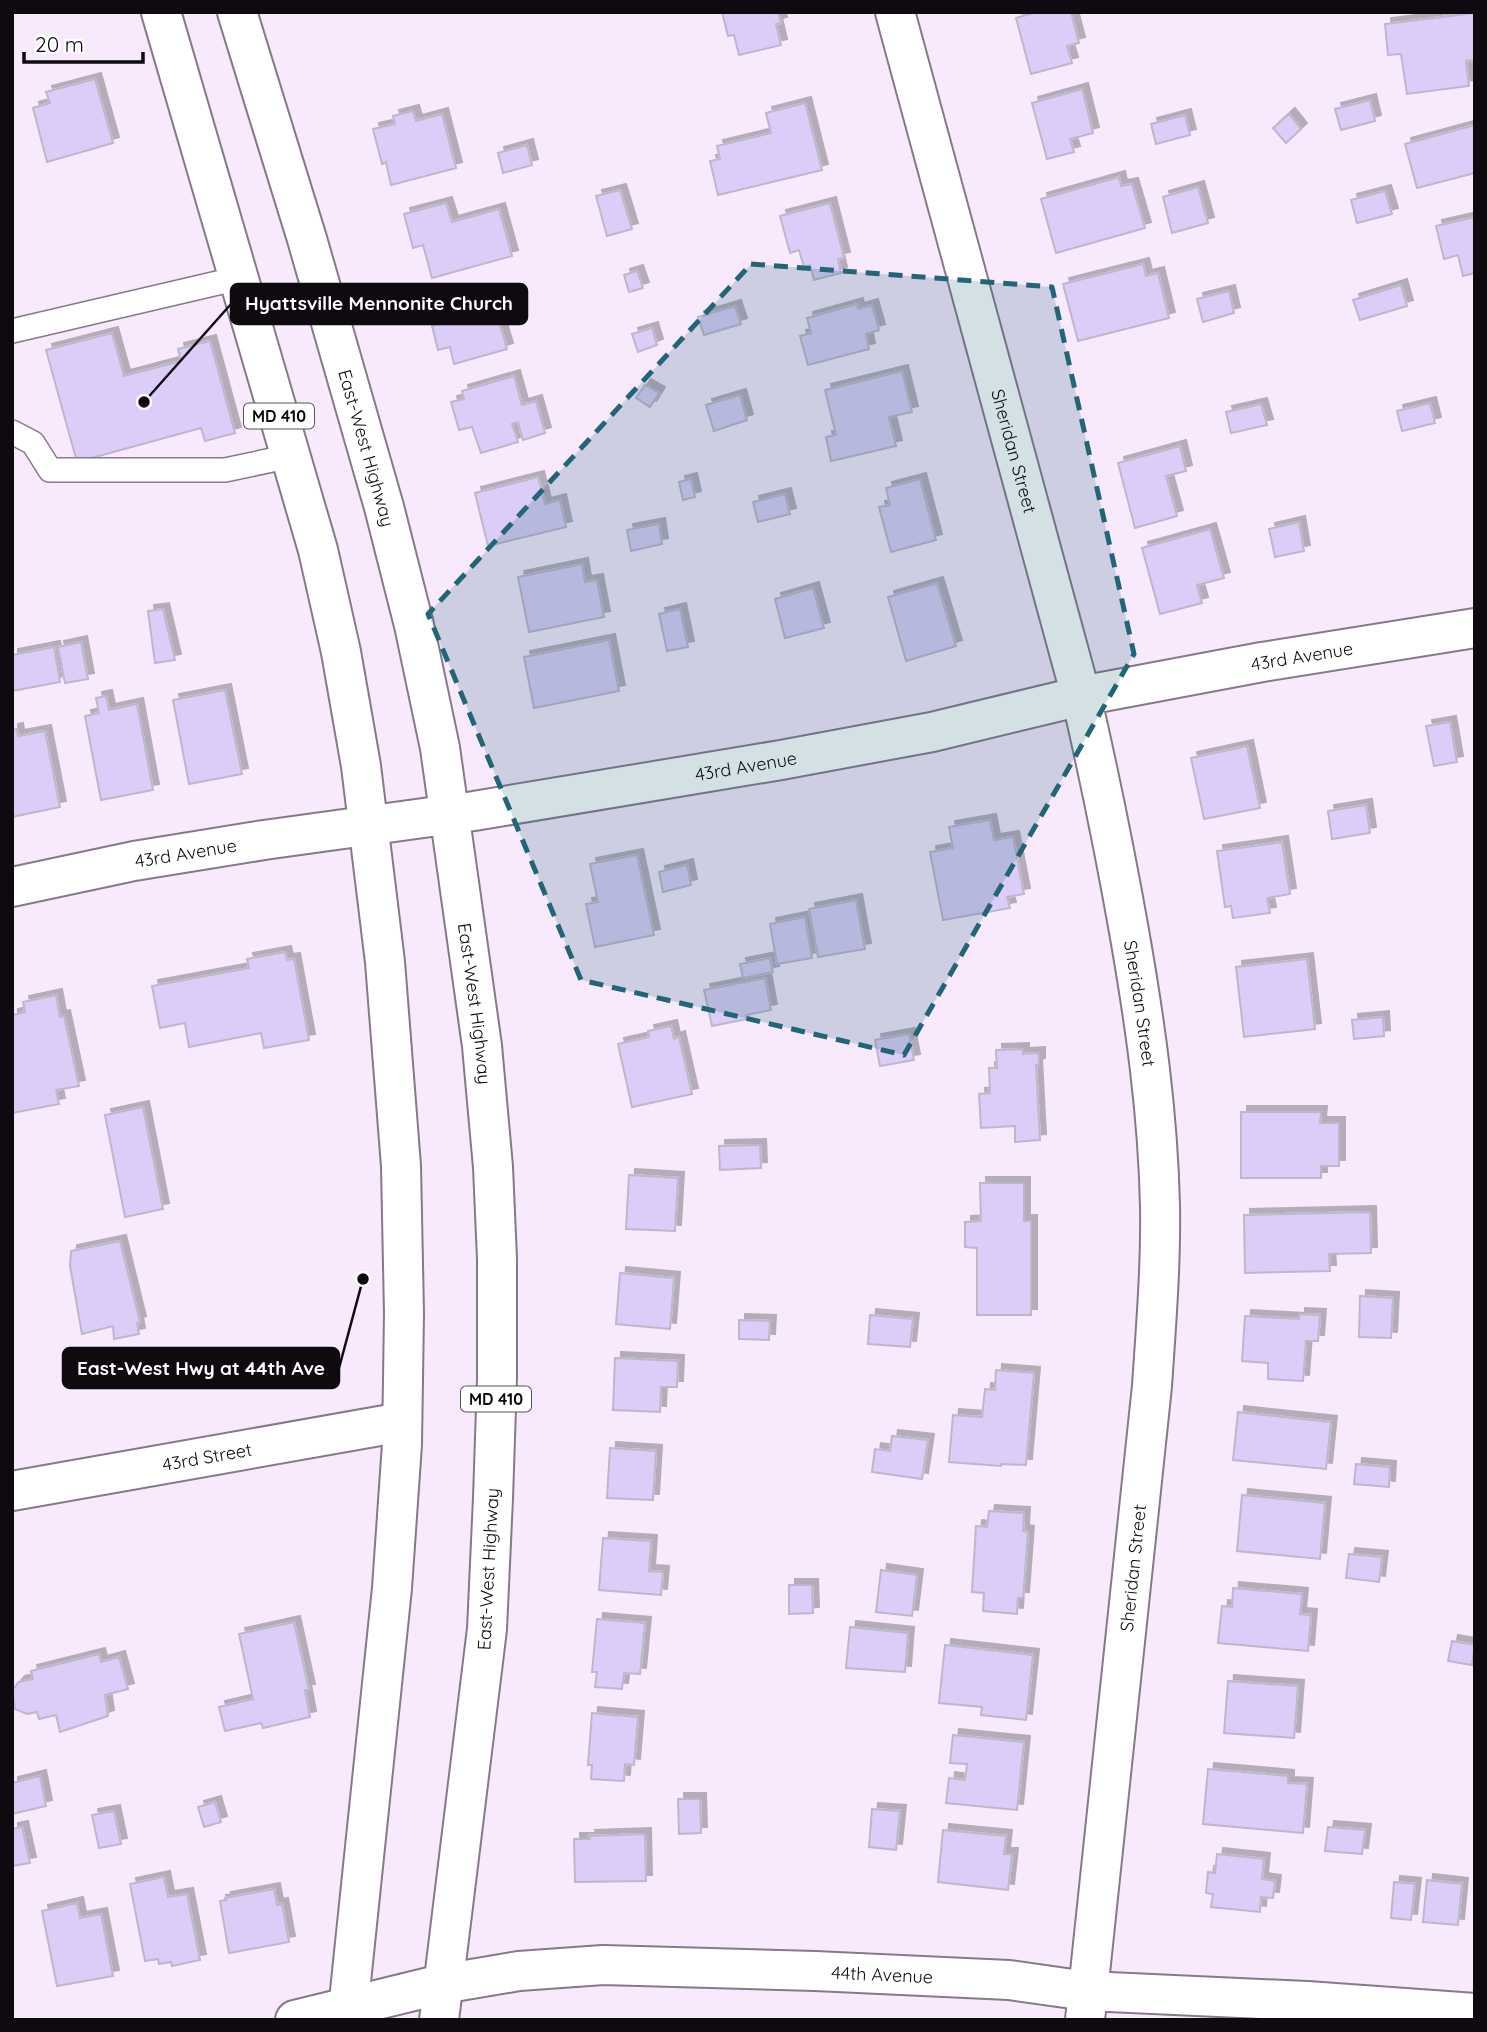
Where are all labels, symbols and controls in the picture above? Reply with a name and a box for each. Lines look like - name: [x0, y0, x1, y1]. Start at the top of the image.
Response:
- scale bar: [24, 21, 144, 65]
- text: 20 m: [35, 31, 84, 57]
- callout: Hyattsville Mennonite Church: [231, 284, 527, 324]
- text: Hyattsville Mennonite Church: [245, 291, 513, 315]
- street label: East-West Highway: [334, 367, 400, 529]
- street label: Sheridan Street: [987, 386, 1042, 516]
- road number: MD 410: [244, 404, 314, 428]
- street label: 43rd Avenue: [1249, 636, 1354, 675]
- street label: 43rd Avenue: [693, 746, 799, 786]
- street label: 43rd Avenue: [133, 833, 238, 872]
- street label: East-West Highway: [453, 922, 497, 1085]
- street label: Sheridan Street: [1119, 938, 1161, 1068]
- callout: East-West Hwy at 44th Ave: [63, 1348, 339, 1388]
- text: East-West Hwy at 44th Ave: [77, 1356, 325, 1380]
- road number: MD 410: [461, 1386, 531, 1412]
- street label: 43rd Street: [160, 1437, 254, 1476]
- street label: East-West Highway: [472, 1487, 504, 1651]
- street label: Sheridan Street: [1115, 1503, 1151, 1633]
- street label: 44th Avenue: [831, 1960, 934, 1988]

